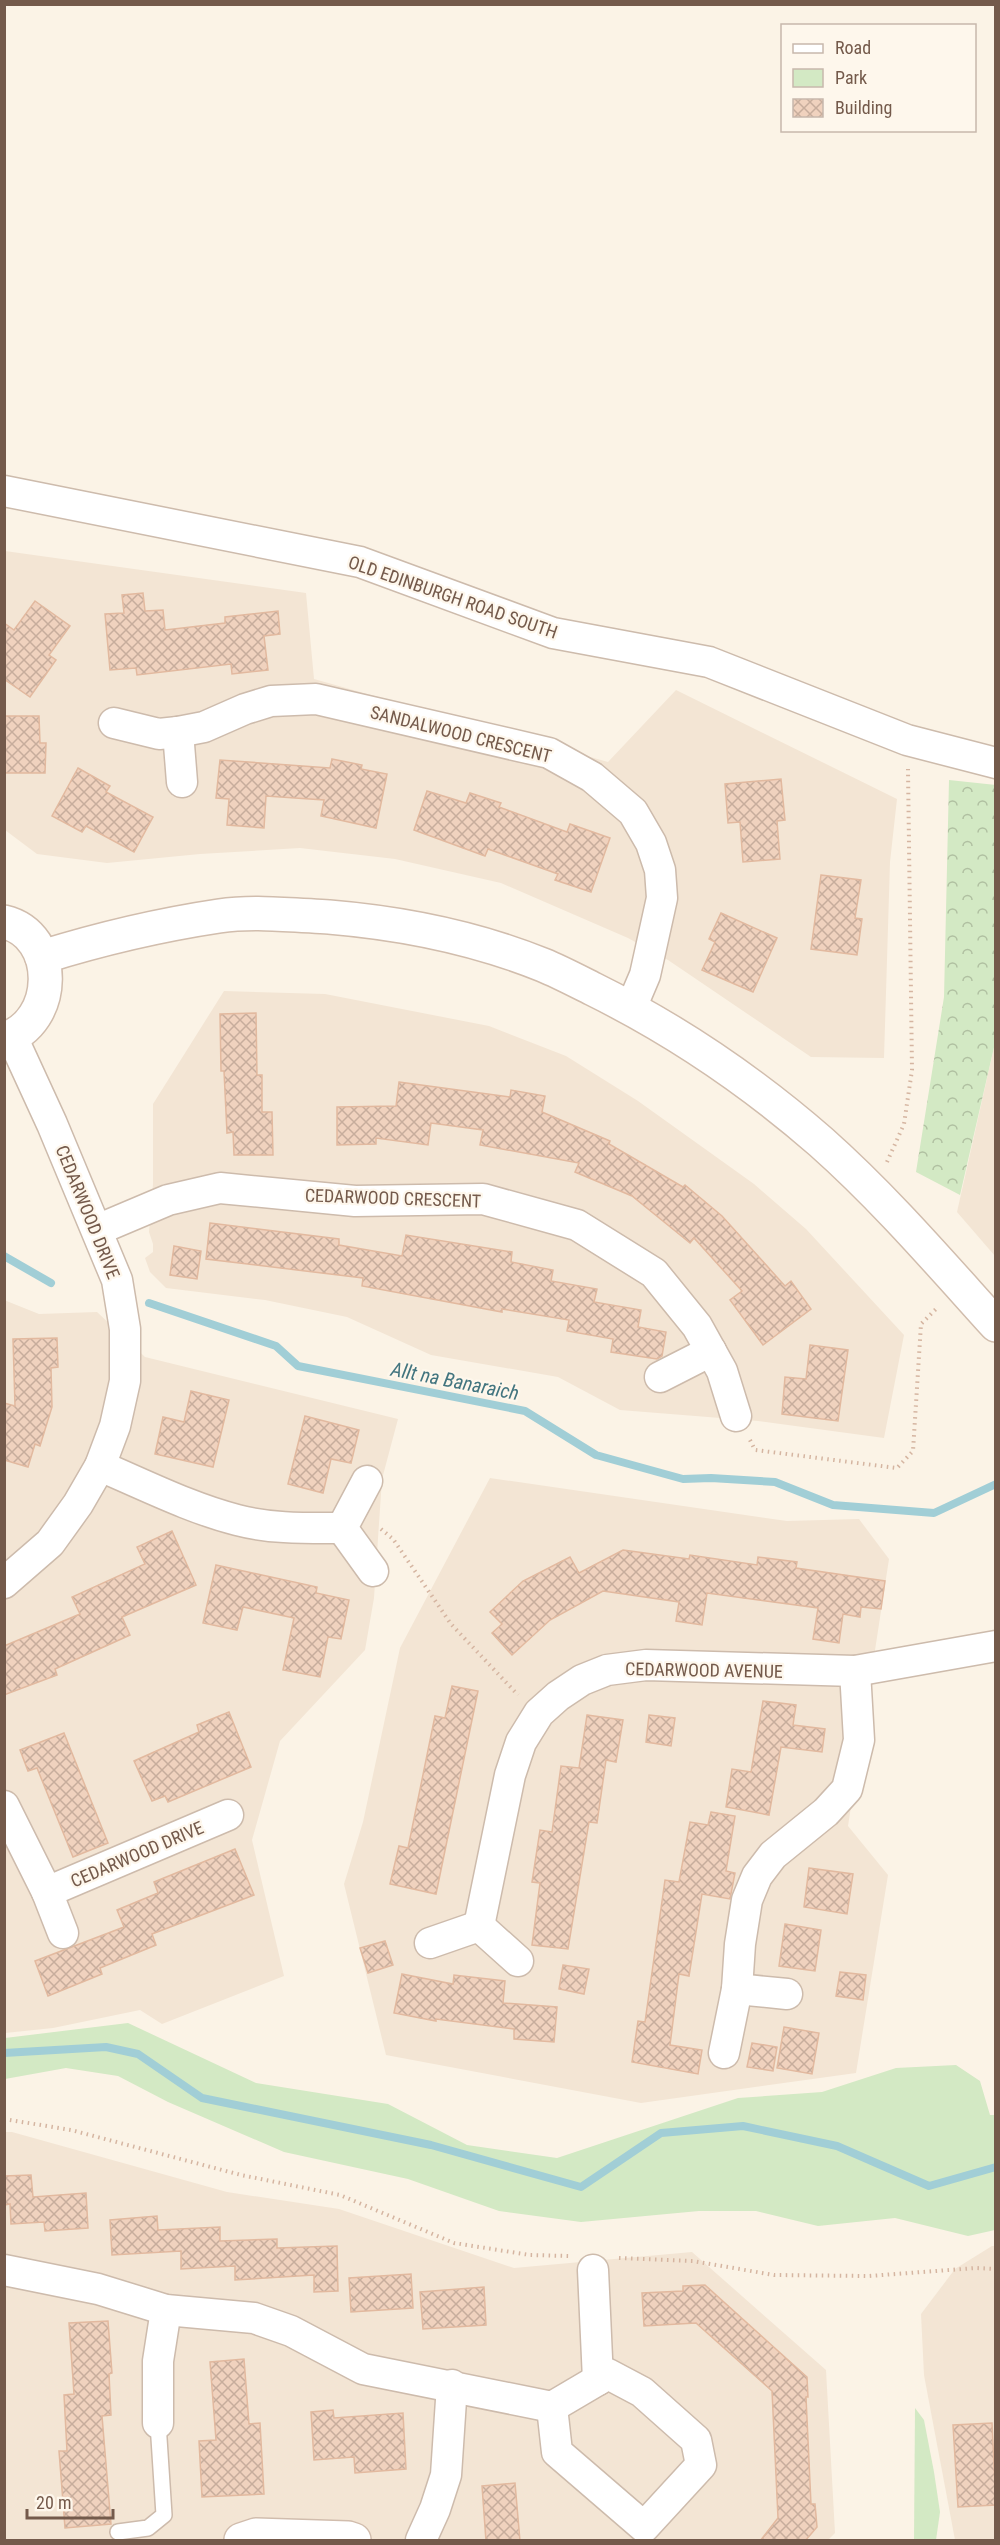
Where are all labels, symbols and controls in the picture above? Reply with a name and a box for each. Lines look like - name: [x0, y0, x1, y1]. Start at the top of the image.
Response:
- legend: [781, 24, 976, 132]
- text: Road: [835, 37, 871, 58]
- text: Park: [835, 67, 867, 88]
- text: Building: [835, 97, 892, 118]
- street label: OLD EDINBURGH ROAD SOUTH: [346, 551, 560, 643]
- street label: SANDALWOOD CRESCENT: [368, 701, 554, 767]
- street label: CEDARWOOD DRIVE: [52, 1142, 124, 1282]
- street label: CEDARWOOD CRESCENT: [304, 1184, 482, 1212]
- water label: Allt na Banaraich: [388, 1357, 521, 1405]
- street label: CEDARWOOD AVENUE: [625, 1658, 783, 1682]
- street label: CEDARWOOD DRIVE: [67, 1817, 207, 1891]
- scale bar: [27, 2482, 112, 2520]
- text: 20 m: [36, 2492, 71, 2513]

